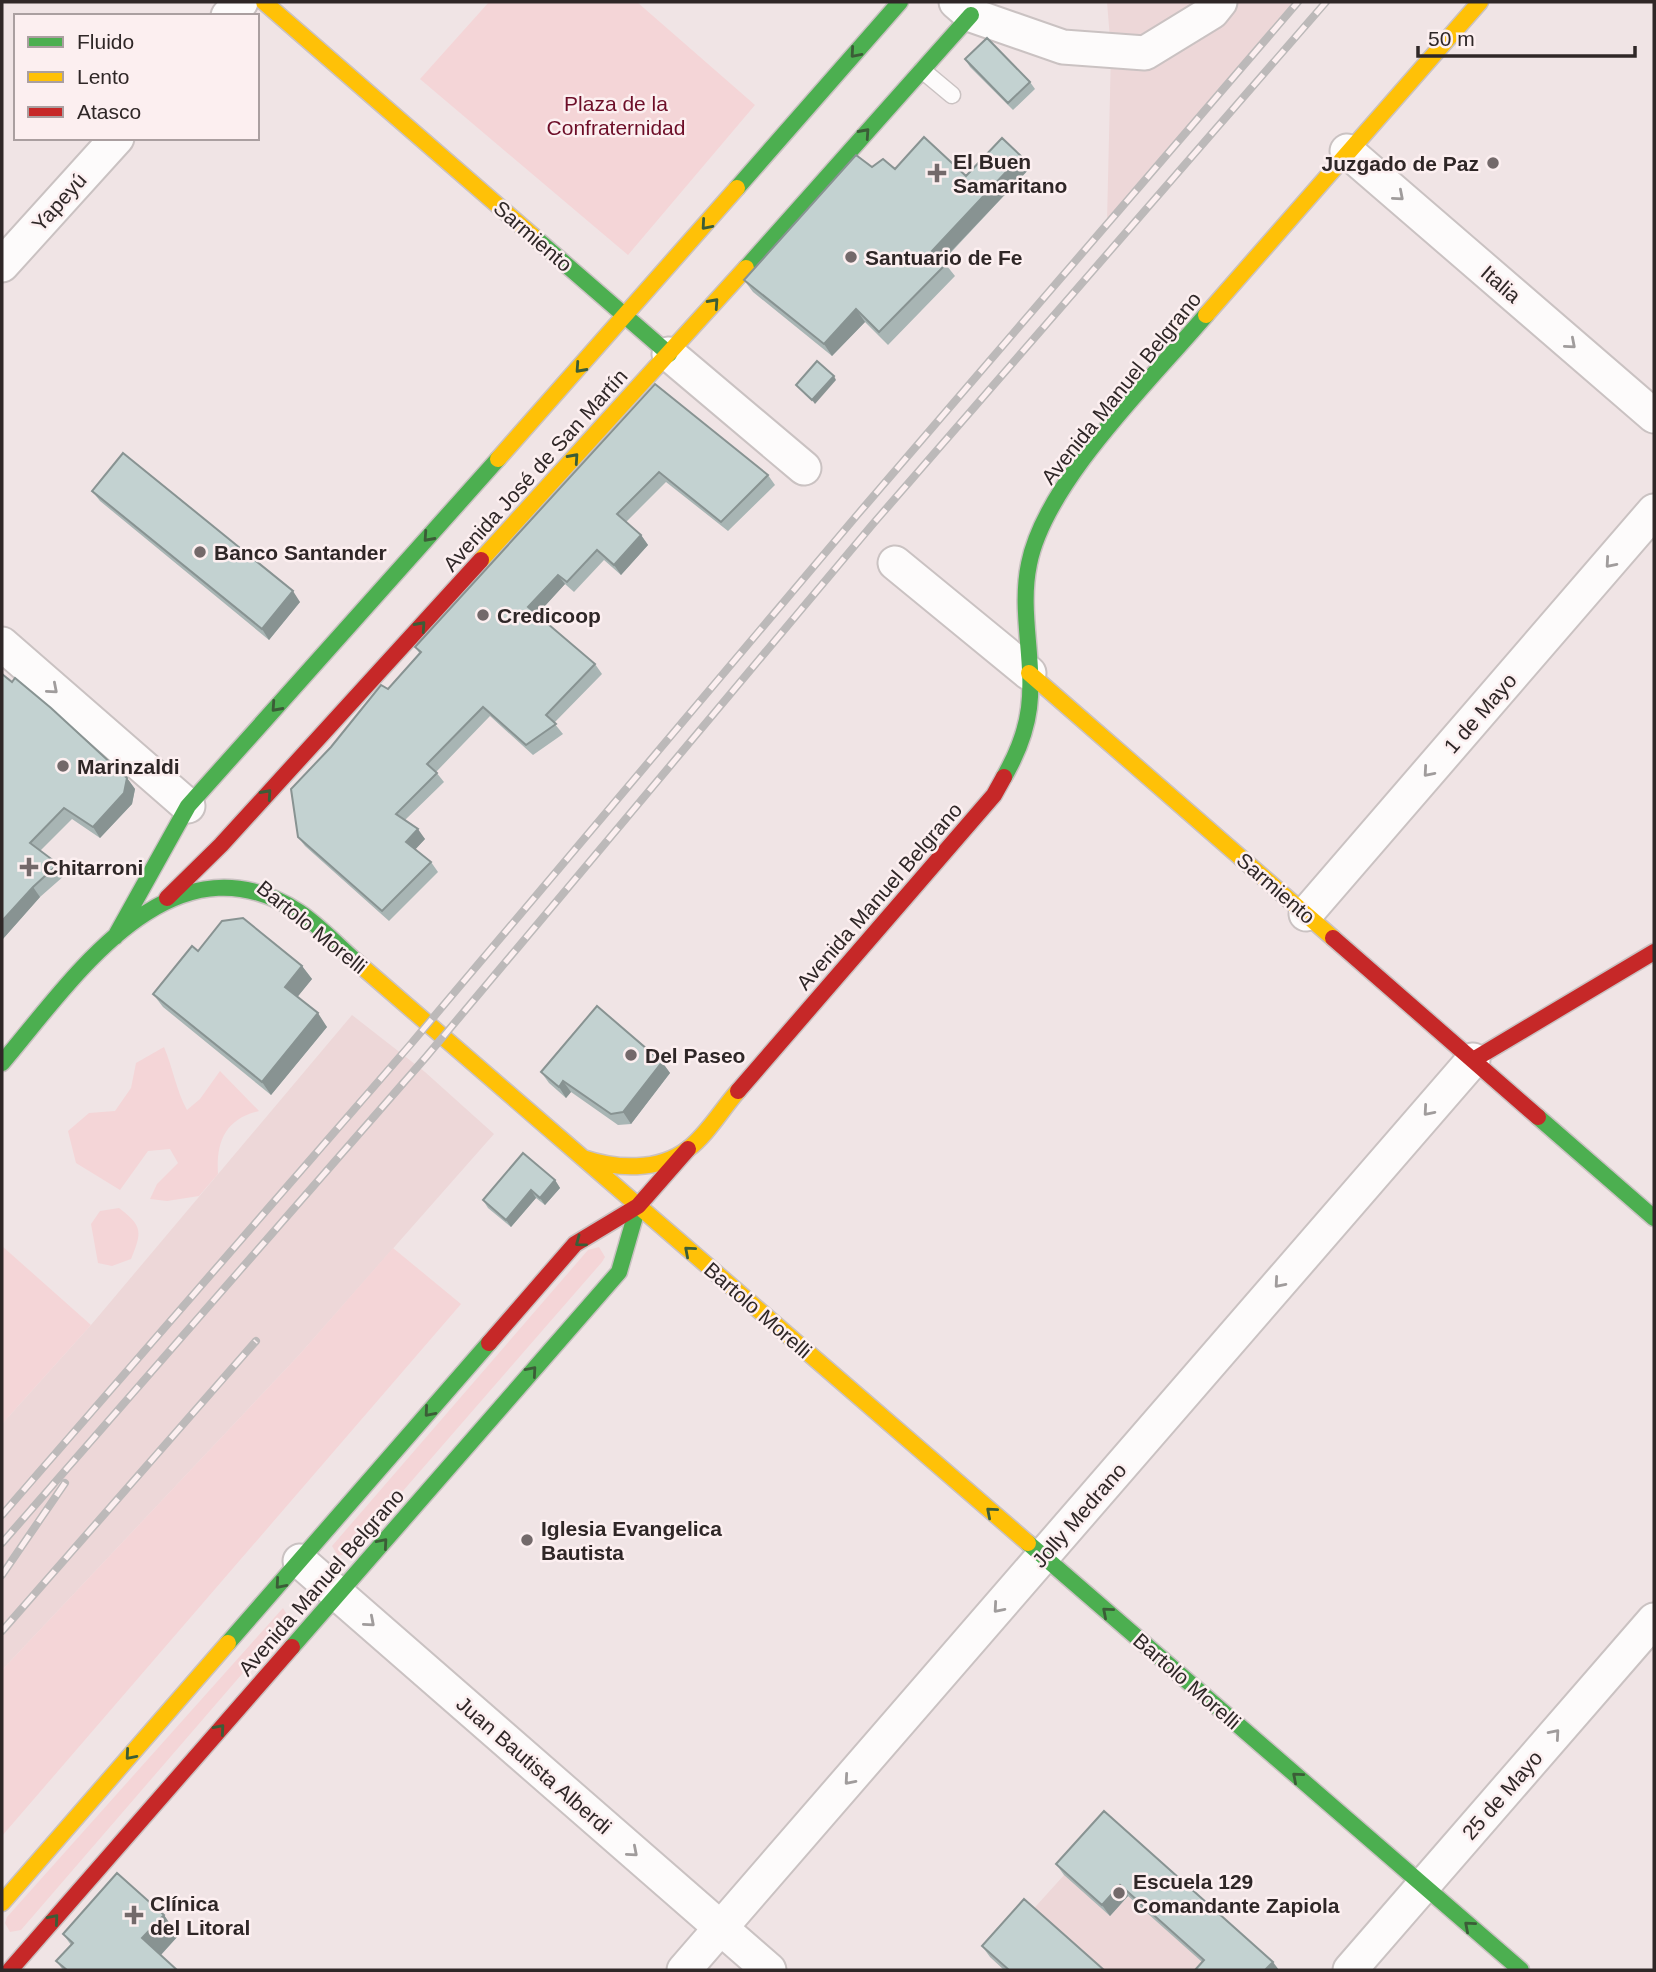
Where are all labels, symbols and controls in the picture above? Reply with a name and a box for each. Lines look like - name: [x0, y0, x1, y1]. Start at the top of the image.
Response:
- legend: [14, 14, 259, 140]
- scale bar: [1418, 14, 1635, 58]
- text: 50 m: [1428, 27, 1475, 50]
- text: Fluido: [77, 30, 134, 53]
- one-way arrow: [851, 45, 863, 58]
- text: Lento: [77, 65, 130, 88]
- park label: Plaza de la Confraternidad: [547, 92, 685, 139]
- text: Atasco: [77, 100, 141, 123]
- one-way arrow: [857, 128, 870, 141]
- place label: El Buen Samaritano: [953, 150, 1067, 197]
- place label: Juzgado de Paz: [1321, 152, 1479, 175]
- marker: Juzgado de Paz: [1485, 155, 1501, 171]
- marker: El Buen Samaritano: [927, 163, 947, 183]
- street label: Yapeyú: [27, 168, 91, 236]
- one-way arrow: [1390, 188, 1403, 200]
- street label: Sarmiento: [489, 196, 577, 276]
- one-way arrow: [702, 216, 714, 229]
- place label: Santuario de Fe: [865, 246, 1023, 269]
- marker: Santuario de Fe: [843, 249, 859, 265]
- street label: Italia: [1477, 261, 1526, 307]
- street label: Avenida Manuel Belgrano: [1037, 287, 1205, 489]
- one-way arrow: [706, 298, 718, 311]
- one-way arrow: [1562, 336, 1575, 348]
- one-way arrow: [576, 360, 588, 373]
- street label: Avenida José de San Martín: [438, 364, 632, 576]
- one-way arrow: [566, 453, 578, 466]
- one-way arrow: [424, 529, 436, 542]
- place label: Banco Santander: [214, 541, 387, 564]
- marker: Banco Santander: [192, 544, 208, 560]
- one-way arrow: [1606, 555, 1618, 568]
- place label: Credicoop: [497, 604, 601, 627]
- marker: Credicoop: [475, 607, 491, 623]
- one-way arrow: [412, 621, 425, 634]
- street label: 1 de Mayo: [1439, 668, 1521, 758]
- one-way arrow: [45, 681, 58, 693]
- one-way arrow: [272, 699, 285, 712]
- place label: Marinzaldi: [77, 755, 180, 778]
- marker: Marinzaldi: [55, 758, 71, 774]
- one-way arrow: [1424, 764, 1437, 777]
- one-way arrow: [259, 789, 272, 802]
- street label: Avenida Manuel Belgrano: [792, 798, 966, 994]
- street label: Sarmiento: [1232, 848, 1320, 928]
- place label: Chitarroni: [43, 856, 143, 879]
- marker: Chitarroni: [21, 859, 37, 875]
- street label: Bartolo Morelli: [253, 876, 371, 978]
- place label: Del Paseo: [645, 1044, 745, 1067]
- marker: Del Paseo: [623, 1047, 639, 1063]
- one-way arrow: [1424, 1103, 1436, 1116]
- one-way arrow: [575, 1234, 588, 1247]
- one-way arrow: [685, 1247, 698, 1259]
- street label: Bartolo Morelli: [700, 1257, 816, 1363]
- one-way arrow: [1275, 1275, 1287, 1288]
- one-way arrow: [524, 1366, 536, 1379]
- one-way arrow: [425, 1404, 437, 1417]
- street label: Jolly Medrano: [1027, 1458, 1131, 1572]
- street label: Avenida Manuel Belgrano: [234, 1484, 408, 1680]
- one-way arrow: [986, 1508, 999, 1520]
- place label: Iglesia Evangelica Bautista: [541, 1517, 722, 1564]
- marker: Iglesia Evangelica Bautista: [519, 1532, 535, 1548]
- one-way arrow: [375, 1538, 387, 1551]
- one-way arrow: [276, 1575, 288, 1588]
- one-way arrow: [994, 1600, 1006, 1613]
- one-way arrow: [1102, 1608, 1115, 1620]
- one-way arrow: [361, 1614, 374, 1626]
- street label: Bartolo Morelli: [1129, 1628, 1245, 1734]
- street label: Juan Bautista Alberdi: [452, 1692, 616, 1838]
- one-way arrow: [212, 1724, 224, 1737]
- one-way arrow: [1547, 1729, 1559, 1742]
- street label: 25 de Mayo: [1457, 1746, 1547, 1844]
- one-way arrow: [126, 1747, 139, 1760]
- one-way arrow: [845, 1772, 857, 1785]
- one-way arrow: [1293, 1773, 1306, 1785]
- one-way arrow: [625, 1844, 638, 1856]
- place label: Escuela 129 Comandante Zapiola: [1133, 1870, 1340, 1917]
- marker: Escuela 129 Comandante Zapiola: [1111, 1885, 1127, 1901]
- place label: Clínica del Litoral: [150, 1892, 250, 1939]
- marker: Clínica del Litoral: [124, 1905, 144, 1925]
- one-way arrow: [46, 1914, 58, 1927]
- one-way arrow: [1465, 1922, 1478, 1934]

